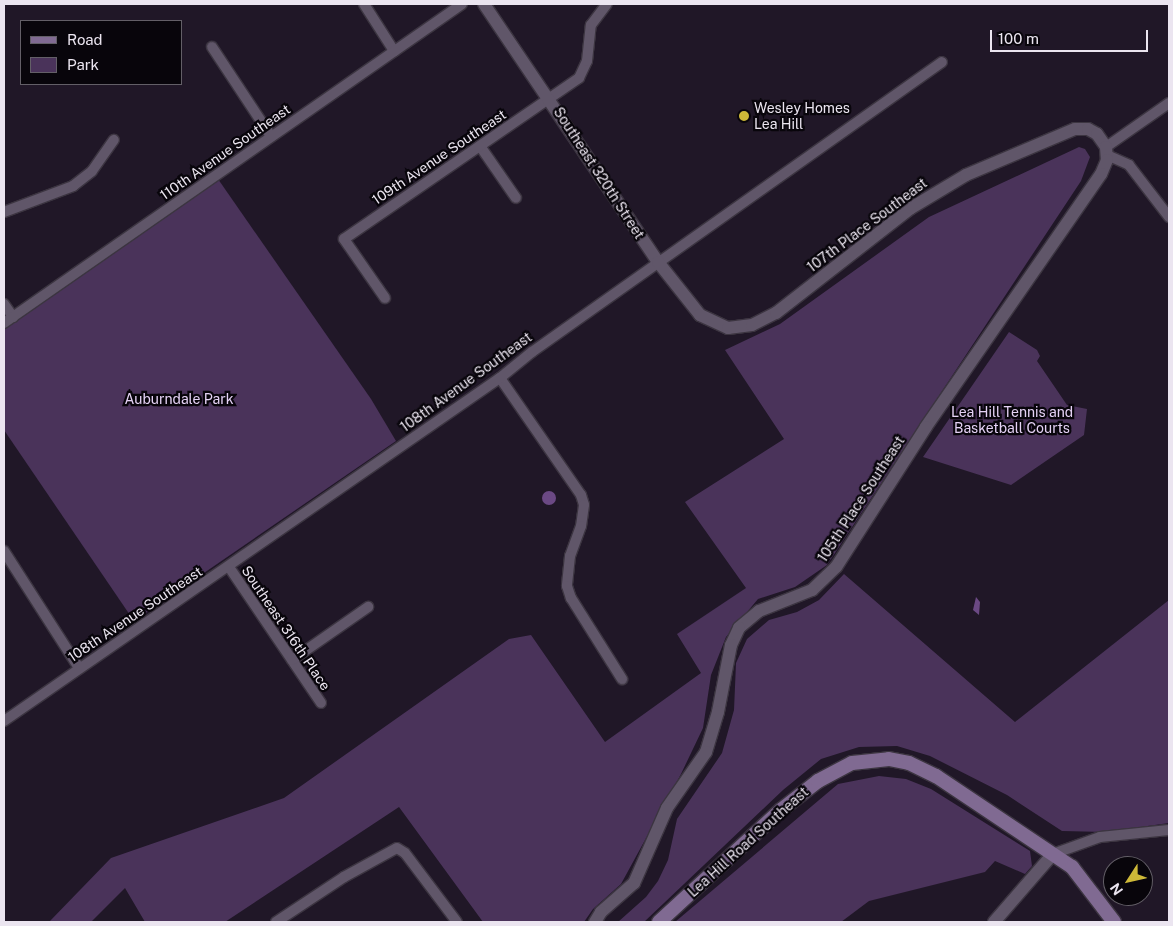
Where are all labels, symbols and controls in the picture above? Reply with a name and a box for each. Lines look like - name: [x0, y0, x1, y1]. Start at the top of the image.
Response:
- legend: [20, 20, 182, 85]
- scale bar: [993, 20, 1150, 52]
- text: 100 m: [998, 30, 1039, 47]
- text: Road: [67, 31, 103, 48]
- text: Park: [67, 56, 99, 73]
- place label: Wesley Homes Lea Hill: [754, 100, 850, 132]
- street label: 110th Avenue Southeast: [157, 101, 293, 203]
- street label: Southeast 320th Street: [550, 104, 648, 242]
- street label: 109th Avenue Southeast: [369, 106, 509, 208]
- marker: Wesley Homes Lea Hill: [738, 110, 750, 122]
- street label: 107th Place Southeast: [804, 174, 930, 276]
- street label: 108th Avenue Southeast: [397, 329, 535, 435]
- park label: Auburndale Park: [124, 391, 234, 407]
- park label: Lea Hill Tennis and Basketball Courts: [951, 404, 1073, 437]
- street label: 105th Place Southeast: [814, 433, 908, 565]
- street label: 108th Avenue Southeast: [65, 563, 205, 665]
- street label: Southeast 316th Place: [238, 563, 334, 693]
- street label: Lea Hill Road Southeast: [684, 784, 812, 900]
- north arrow: [1103, 856, 1153, 906]
- text: N: [1107, 880, 1126, 898]

